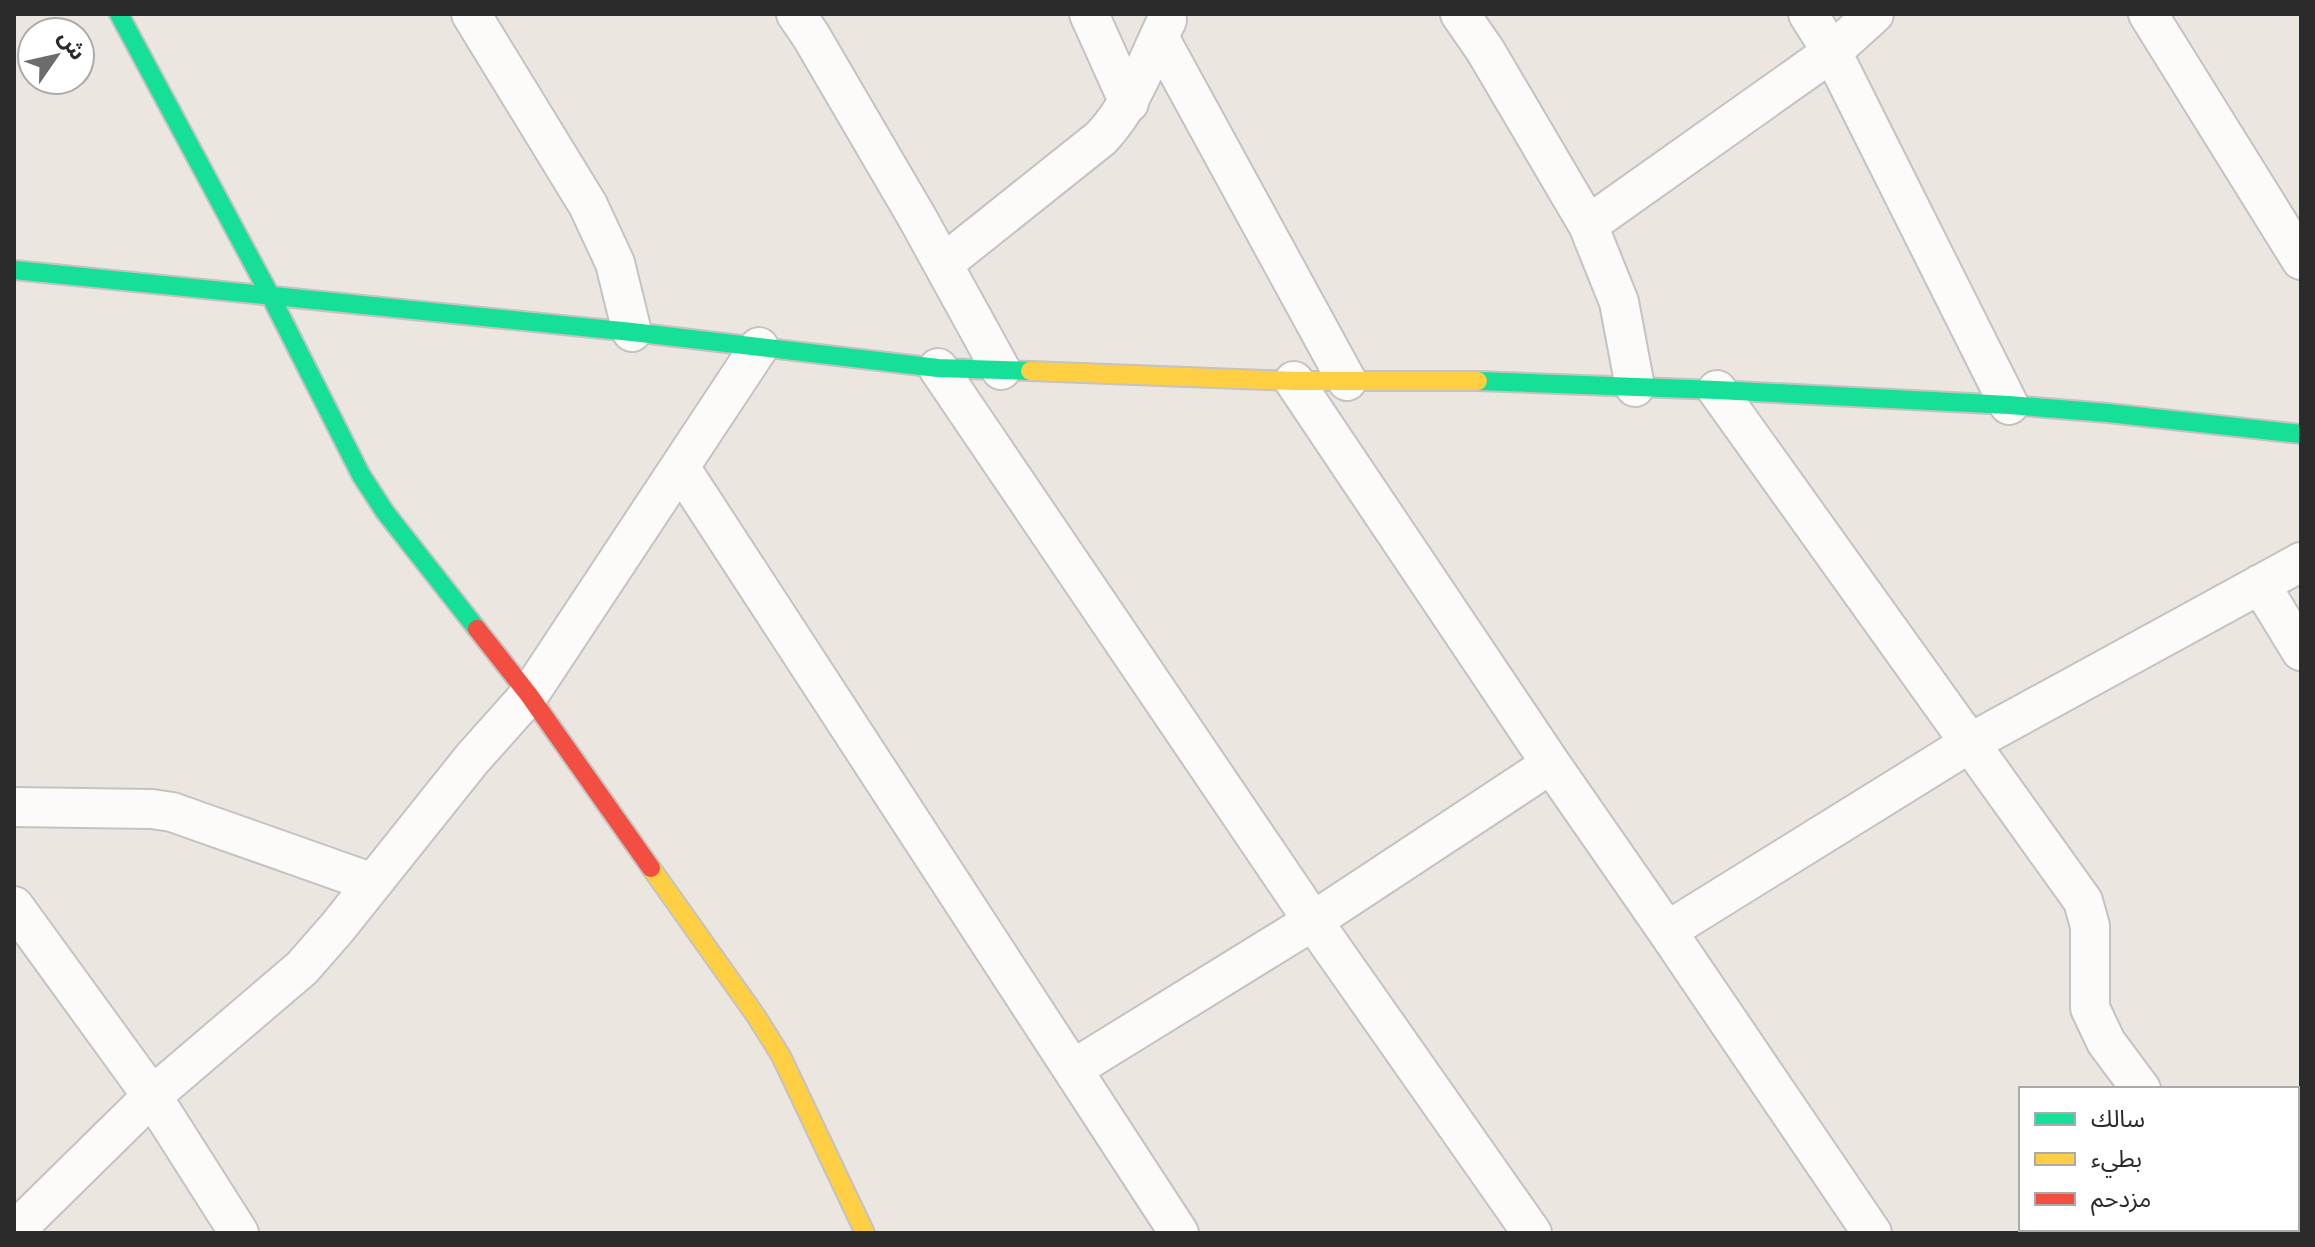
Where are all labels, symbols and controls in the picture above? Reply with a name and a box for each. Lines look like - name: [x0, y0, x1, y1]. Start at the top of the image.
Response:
- north arrow: [16, 16, 96, 96]
- text: ش: [53, 24, 93, 65]
- legend: [2019, 1087, 2299, 1231]
- text: سالك: [2091, 1103, 2145, 1132]
- text: بطيء: [2091, 1143, 2142, 1178]
- text: مزدحم: [2091, 1183, 2151, 1216]

